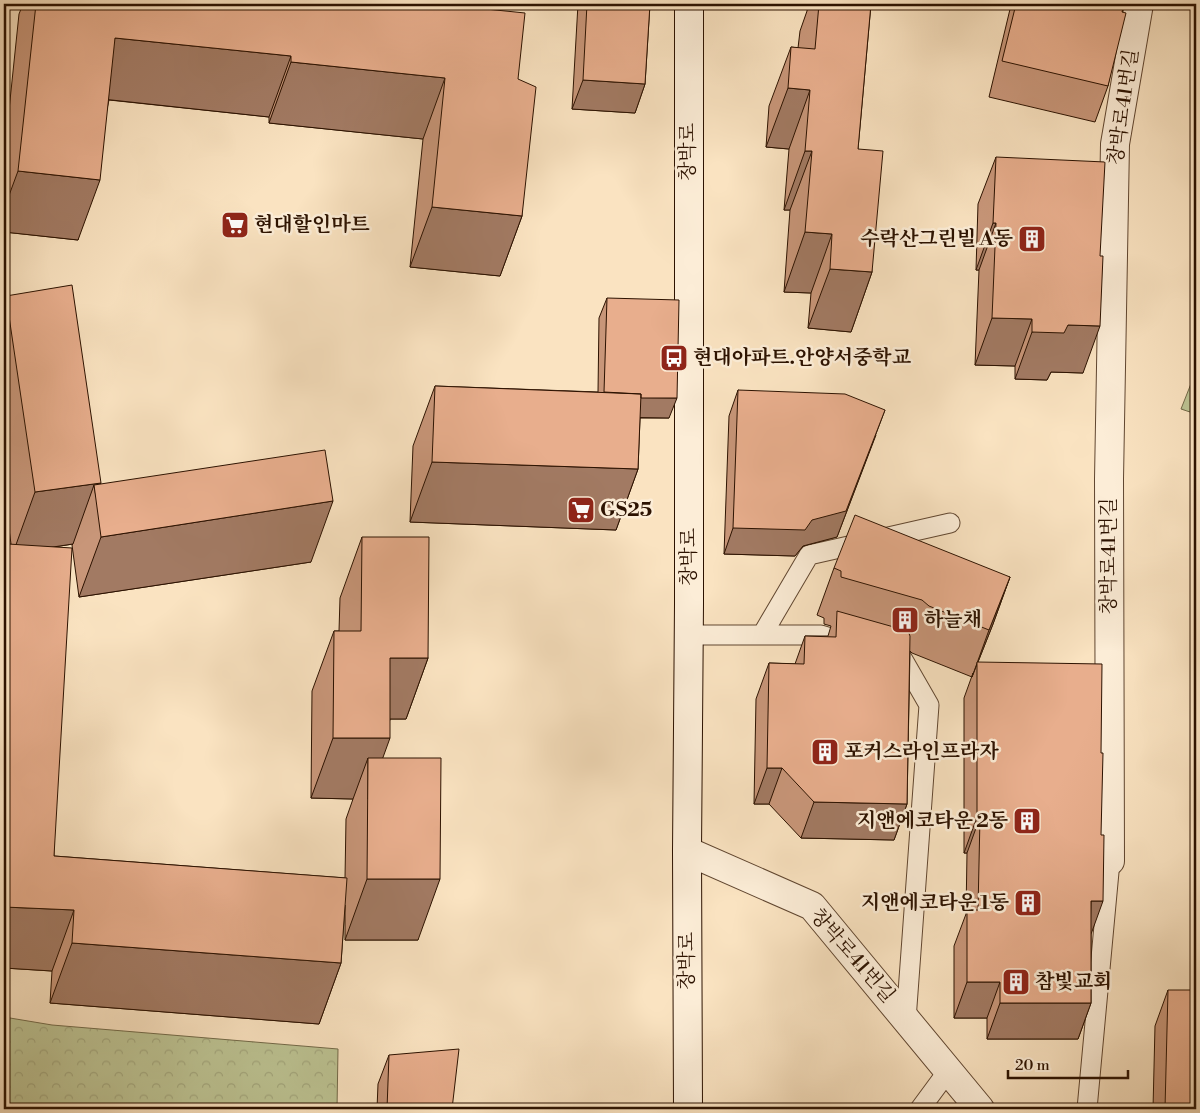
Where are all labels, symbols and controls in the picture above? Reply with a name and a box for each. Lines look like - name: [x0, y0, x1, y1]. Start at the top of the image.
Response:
- street label: 창박로41번길: [1103, 47, 1145, 167]
- street label: 창박로: [676, 123, 701, 181]
- supermarket icon: 현대할인마트: [220, 210, 250, 240]
- place label: 현대할인마트: [254, 213, 370, 238]
- building icon: 수락산그린빌 A동: [1017, 224, 1047, 254]
- place label: 수락산그린빌 A동: [860, 227, 1014, 252]
- bus stop icon: 현대아파트.안양서중학교: [659, 343, 689, 373]
- place label: 현대아파트.안양서중학교: [693, 346, 912, 371]
- supermarket icon: GS25: [566, 495, 596, 525]
- street label: 창박로41번길: [1097, 497, 1122, 615]
- place label: GS25: [600, 498, 652, 523]
- street label: 창박로: [677, 528, 702, 586]
- building icon: 하늘채: [890, 605, 920, 635]
- place label: 하늘채: [924, 608, 982, 633]
- building icon: 포커스라인프라자: [810, 737, 840, 767]
- place label: 포커스라인프라자: [844, 740, 999, 765]
- building icon: 지앤에코타운 2동: [1012, 806, 1042, 836]
- place label: 지앤에코타운 2동: [857, 809, 1009, 834]
- building icon: 지앤에코타운 1동: [1013, 888, 1043, 918]
- place label: 지앤에코타운 1동: [861, 891, 1010, 916]
- street label: 창박로41번길: [804, 904, 900, 1008]
- street label: 창박로: [675, 932, 700, 990]
- building icon: 참빛교회: [1001, 967, 1031, 997]
- place label: 참빛교회: [1035, 970, 1112, 995]
- scale bar: [1008, 1048, 1128, 1080]
- text: 20 m: [1015, 1056, 1050, 1075]

